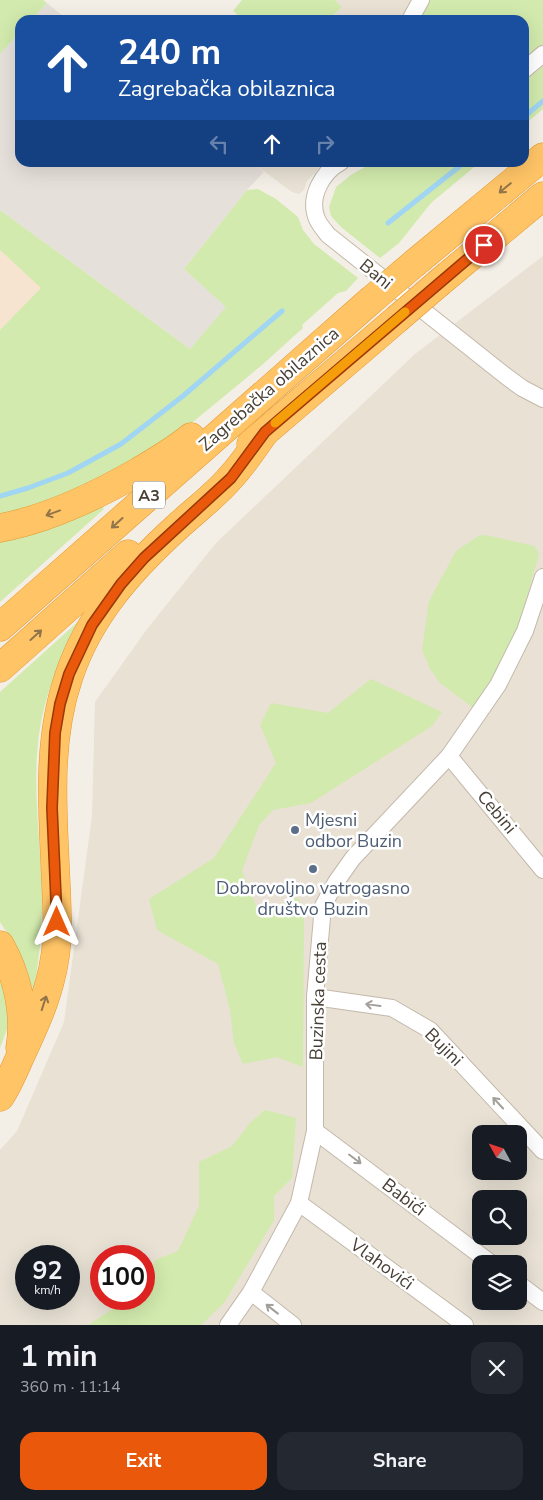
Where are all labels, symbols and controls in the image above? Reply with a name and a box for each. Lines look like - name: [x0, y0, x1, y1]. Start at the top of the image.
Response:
- text: 240 m: [118, 29, 221, 76]
- icon: ahead: [35, 35, 100, 100]
- text: Zagrebačka obilaznica: [118, 74, 335, 104]
- icon: left: [205, 130, 233, 158]
- icon: ahead: [258, 130, 286, 158]
- icon: right: [311, 130, 339, 158]
- one-way arrow: [499, 182, 512, 194]
- pin: [463, 224, 505, 266]
- icon: arrive: [470, 231, 498, 259]
- street label: Bani: [354, 253, 398, 295]
- street label: Zagrebačka obilaznica: [194, 322, 344, 456]
- road number: A3: [133, 482, 165, 508]
- one-way arrow: [45, 509, 61, 518]
- one-way arrow: [111, 517, 124, 528]
- one-way arrow: [30, 630, 43, 641]
- street label: Cebini: [472, 785, 522, 839]
- place label: Mjesni odbor Buzin: [305, 808, 402, 853]
- marker: Mjesni odbor Buzin: [289, 824, 301, 836]
- marker: Dobrovoljno vatrogasno društvo Buzin: [307, 863, 319, 875]
- place label: Dobrovoljno vatrogasno društvo Buzin: [216, 876, 410, 921]
- position arrow: [30, 895, 82, 947]
- street label: Buzinska cesta: [304, 941, 332, 1061]
- one-way arrow: [39, 996, 49, 1012]
- one-way arrow: [366, 1000, 382, 1010]
- street label: Bujini: [420, 1023, 468, 1071]
- one-way arrow: [492, 1097, 504, 1109]
- north arrow: [472, 1125, 528, 1180]
- map controls: [472, 1125, 527, 1310]
- one-way arrow: [348, 1154, 362, 1164]
- street label: Babići: [377, 1173, 431, 1221]
- button: search: [472, 1190, 527, 1245]
- street label: Vlahovići: [344, 1232, 419, 1295]
- speed limit sign: 100: [90, 1245, 155, 1310]
- text: 92: [32, 1254, 63, 1288]
- button: layers: [472, 1255, 527, 1310]
- text: km/h: [34, 1282, 61, 1298]
- one-way arrow: [266, 1303, 279, 1314]
- text: 1 min: [20, 1336, 98, 1377]
- button: close: [471, 1342, 523, 1394]
- text: 360 m · 11:14: [20, 1376, 121, 1398]
- button: Exit: [20, 1432, 267, 1490]
- button: Share: [277, 1432, 523, 1490]

